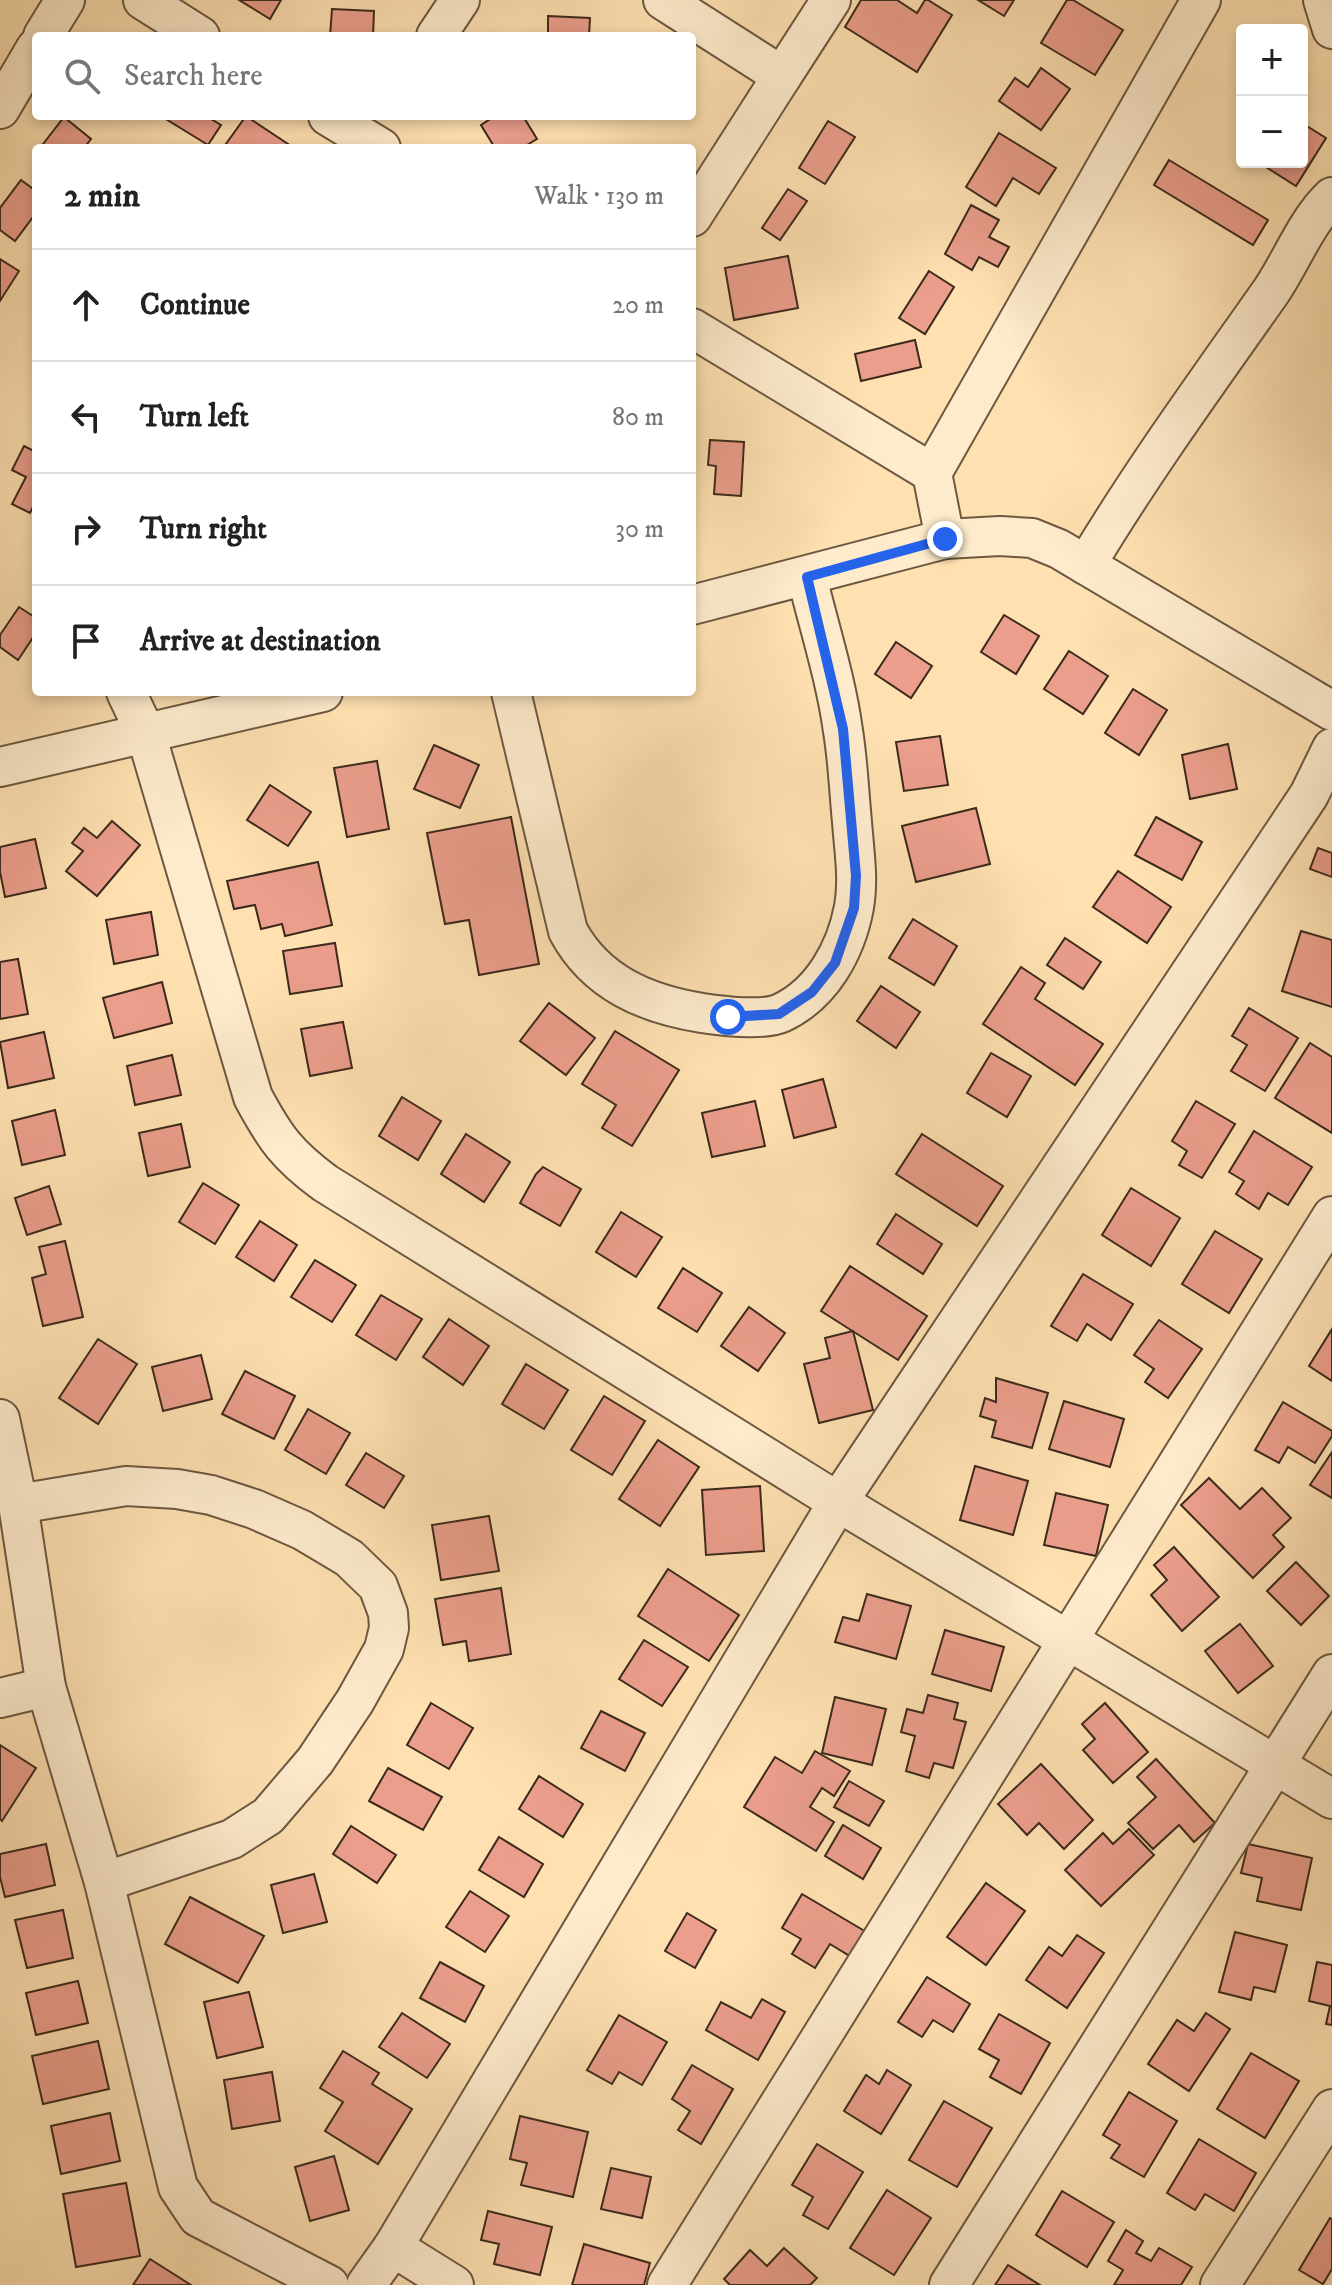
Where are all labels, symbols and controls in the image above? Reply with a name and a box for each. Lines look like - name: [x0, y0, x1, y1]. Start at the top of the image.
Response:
- map controls: [1236, 24, 1308, 168]
- button: +: [1236, 24, 1308, 96]
- search box: [32, 32, 696, 120]
- icon: search: [60, 54, 104, 98]
- text: Search here: [124, 58, 263, 95]
- button: −: [1236, 96, 1308, 168]
- text: 2 min: [64, 175, 140, 217]
- text: Walk · 130 m: [534, 180, 664, 213]
- icon: ahead: [64, 283, 108, 327]
- text: Continue: [140, 287, 250, 324]
- text: 20 m: [612, 289, 664, 322]
- icon: left: [64, 395, 108, 439]
- text: Turn left: [140, 399, 249, 436]
- text: 80 m: [612, 401, 664, 434]
- icon: right: [64, 507, 108, 551]
- text: Turn right: [140, 511, 267, 548]
- text: 30 m: [615, 513, 664, 546]
- route end: [927, 521, 963, 557]
- icon: arrive: [64, 619, 108, 663]
- text: Arrive at destination: [140, 623, 381, 660]
- route start: [710, 999, 746, 1035]

